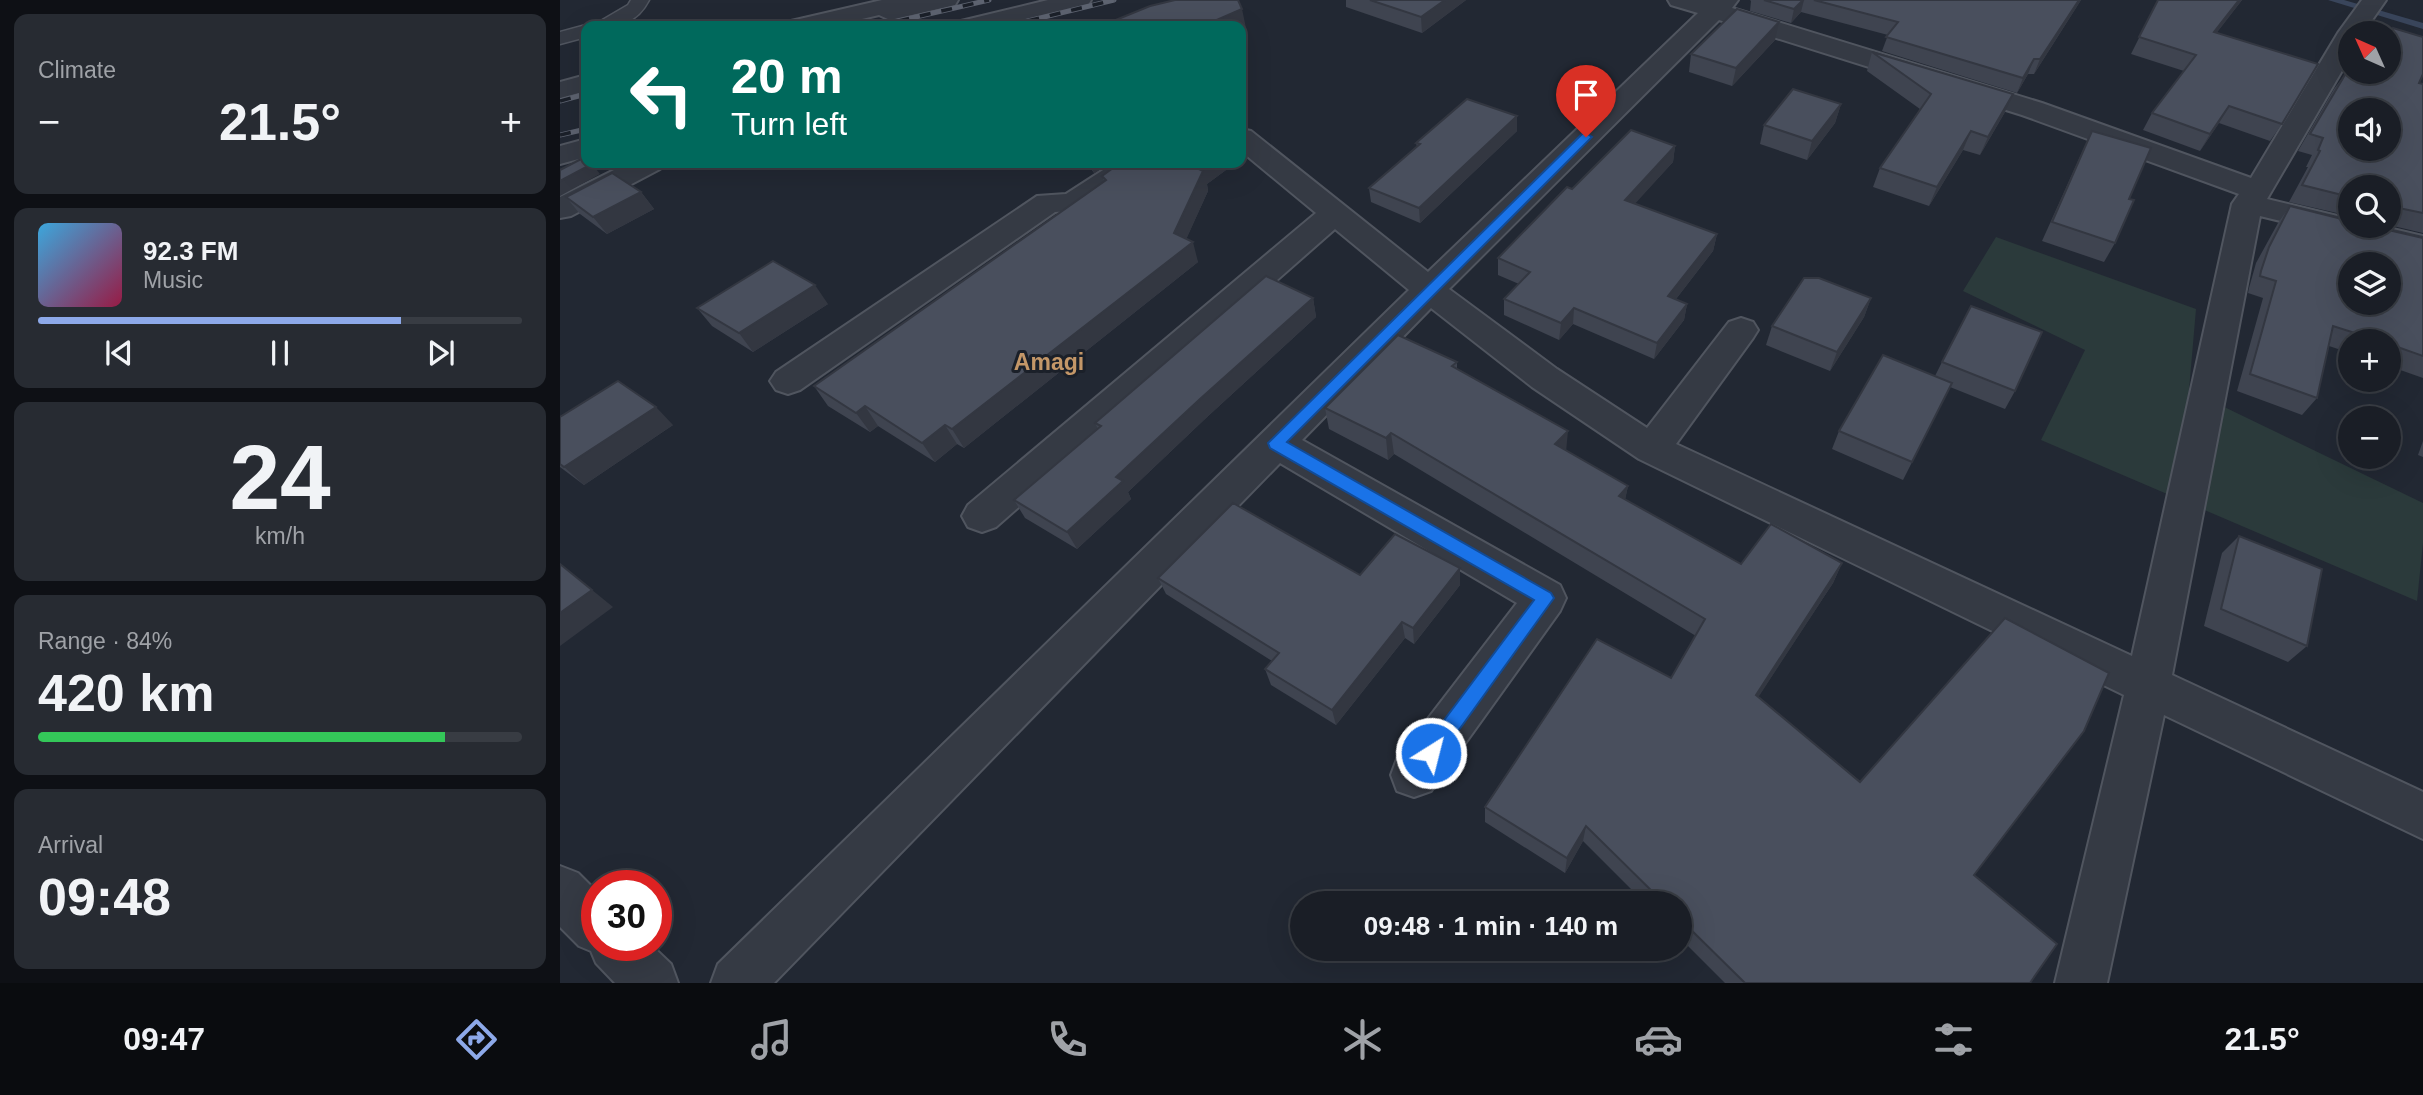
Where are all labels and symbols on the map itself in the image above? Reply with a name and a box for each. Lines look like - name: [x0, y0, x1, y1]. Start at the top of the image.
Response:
- north arrow: [2338, 21, 2401, 84]
- pin: [1556, 65, 1616, 137]
- district label: Amagi: [1014, 349, 1084, 375]
- position arrow: [1394, 716, 1468, 790]
- speed limit sign: 30: [581, 870, 672, 961]

